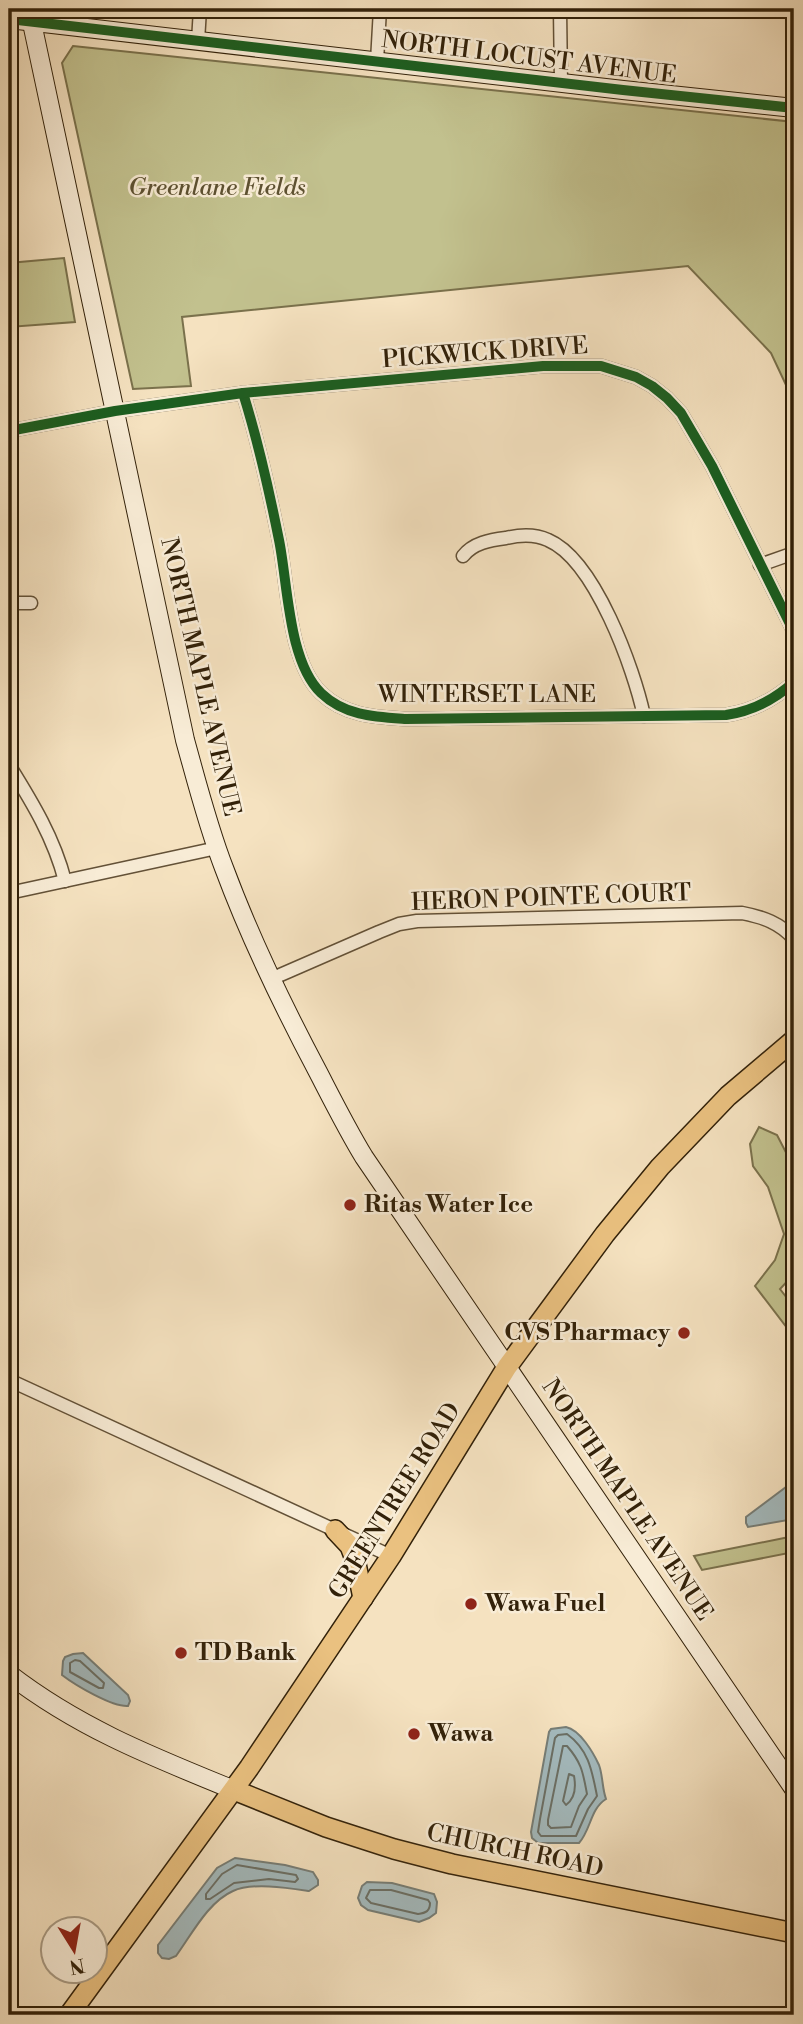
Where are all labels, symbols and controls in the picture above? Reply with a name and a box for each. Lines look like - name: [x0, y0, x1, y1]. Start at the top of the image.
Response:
- street label: NORTH LOCUST AVENUE: [380, 25, 678, 91]
- park label: Greenlane Fields: [128, 173, 306, 203]
- street label: PICKWICK DRIVE: [381, 331, 589, 375]
- street label: NORTH MAPLE AVENUE: [153, 535, 247, 819]
- street label: WINTERSET LANE: [377, 680, 596, 710]
- street label: HERON POINTE COURT: [410, 878, 692, 918]
- place label: Ritas Water Ice: [364, 1190, 533, 1220]
- marker: Ritas Water Ice: [342, 1197, 358, 1213]
- place label: CVS Pharmacy: [504, 1318, 671, 1348]
- marker: CVS Pharmacy: [676, 1325, 692, 1341]
- street label: NORTH MAPLE AVENUE: [535, 1373, 719, 1627]
- street label: GREENTREE ROAD: [322, 1397, 468, 1605]
- place label: Wawa Fuel: [484, 1589, 605, 1619]
- marker: Wawa Fuel: [463, 1596, 479, 1612]
- place label: TD Bank: [195, 1638, 297, 1668]
- marker: TD Bank: [173, 1645, 189, 1661]
- place label: Wawa: [427, 1719, 494, 1749]
- marker: Wawa: [406, 1726, 422, 1742]
- street label: CHURCH ROAD: [424, 1818, 606, 1884]
- north arrow: [38, 1916, 108, 1986]
- text: N: [67, 1952, 87, 1979]

